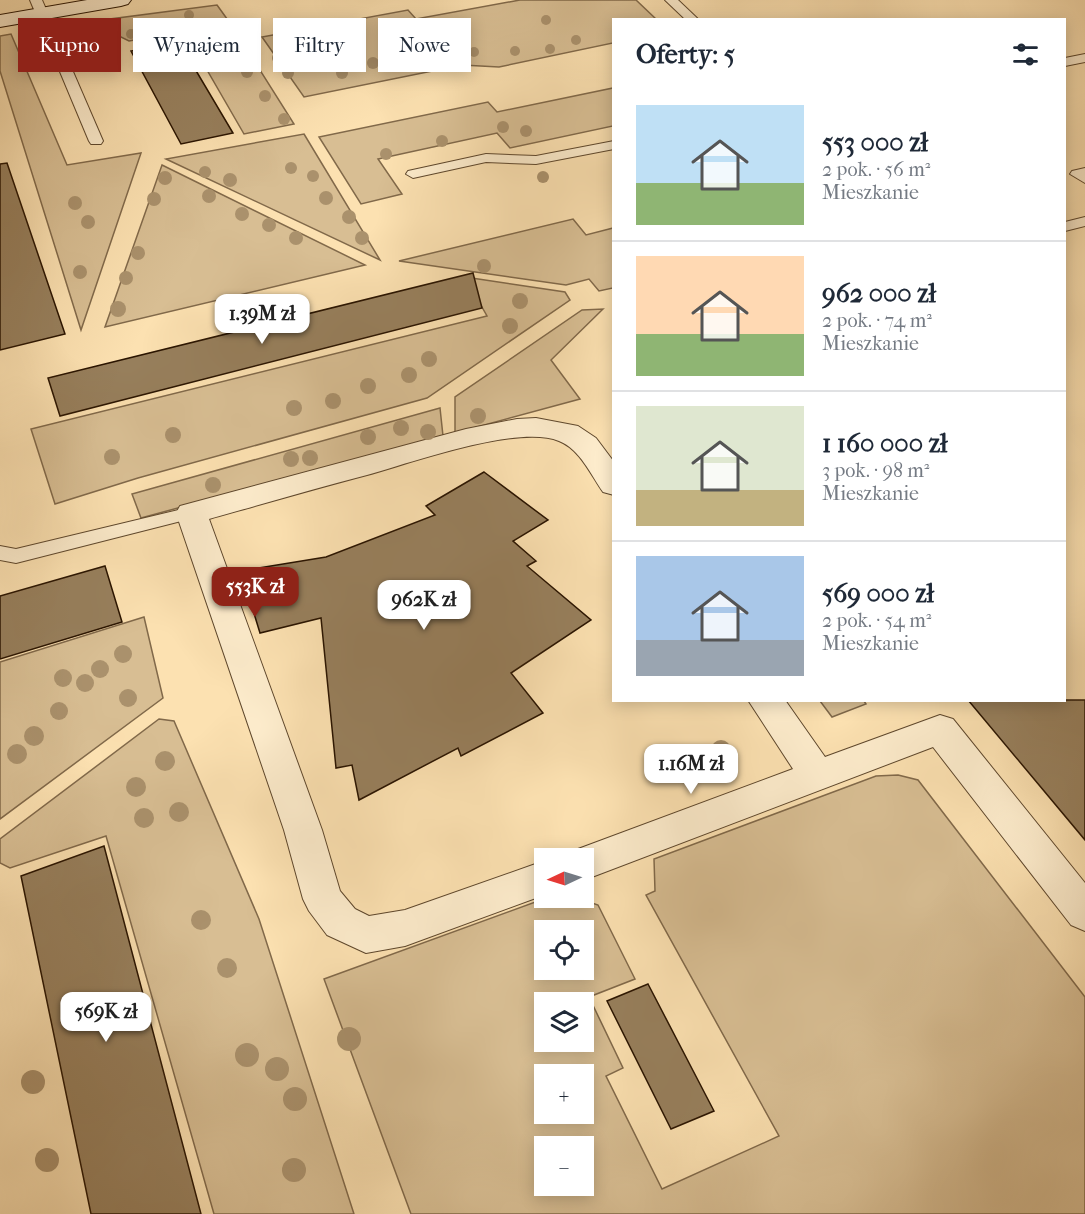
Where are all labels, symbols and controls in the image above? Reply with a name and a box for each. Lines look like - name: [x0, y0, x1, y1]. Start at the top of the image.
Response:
- chip: Kupno: [18, 18, 121, 72]
- chip: Wynajem: [133, 18, 261, 72]
- chip: Filtry: [273, 18, 366, 72]
- chip: Nowe: [378, 18, 471, 72]
- icon: filters: [1009, 38, 1042, 71]
- text: Oferty: 5: [636, 39, 735, 70]
- text: 553 000 zł: [822, 127, 928, 158]
- icon: home: [684, 129, 756, 201]
- text: 2 pok. · 56 m²: [822, 158, 931, 181]
- text: Mieszkanie: [822, 181, 919, 204]
- text: 962 000 zł: [822, 278, 936, 309]
- icon: home: [684, 280, 756, 352]
- pin: 1.39M zł: [200, 294, 324, 345]
- text: 1.39M zł: [229, 302, 295, 325]
- text: 2 pok. · 74 m²: [822, 309, 932, 332]
- text: Mieszkanie: [822, 332, 919, 355]
- text: 1 160 000 zł: [822, 428, 947, 459]
- icon: home: [684, 430, 756, 502]
- text: 3 pok. · 98 m²: [822, 459, 929, 482]
- text: Mieszkanie: [822, 482, 919, 505]
- pin: 553K zł: [200, 567, 310, 618]
- text: 553K zł: [226, 575, 284, 598]
- text: 569 000 zł: [822, 578, 934, 609]
- pin: 962K zł: [369, 580, 479, 631]
- icon: home: [684, 580, 756, 652]
- text: 962K zł: [392, 588, 456, 611]
- text: 2 pok. · 54 m²: [822, 609, 931, 632]
- text: Mieszkanie: [822, 632, 919, 655]
- pin: 1.16M zł: [629, 744, 753, 795]
- text: 1.16M zł: [658, 752, 724, 775]
- north arrow: [534, 848, 594, 908]
- map controls: [534, 848, 594, 1196]
- button: locate: [534, 920, 594, 980]
- pin: 569K zł: [51, 992, 161, 1043]
- button: layers: [534, 992, 594, 1052]
- text: 569K zł: [74, 1000, 138, 1023]
- button: +: [534, 1064, 594, 1124]
- button: −: [534, 1136, 594, 1196]

